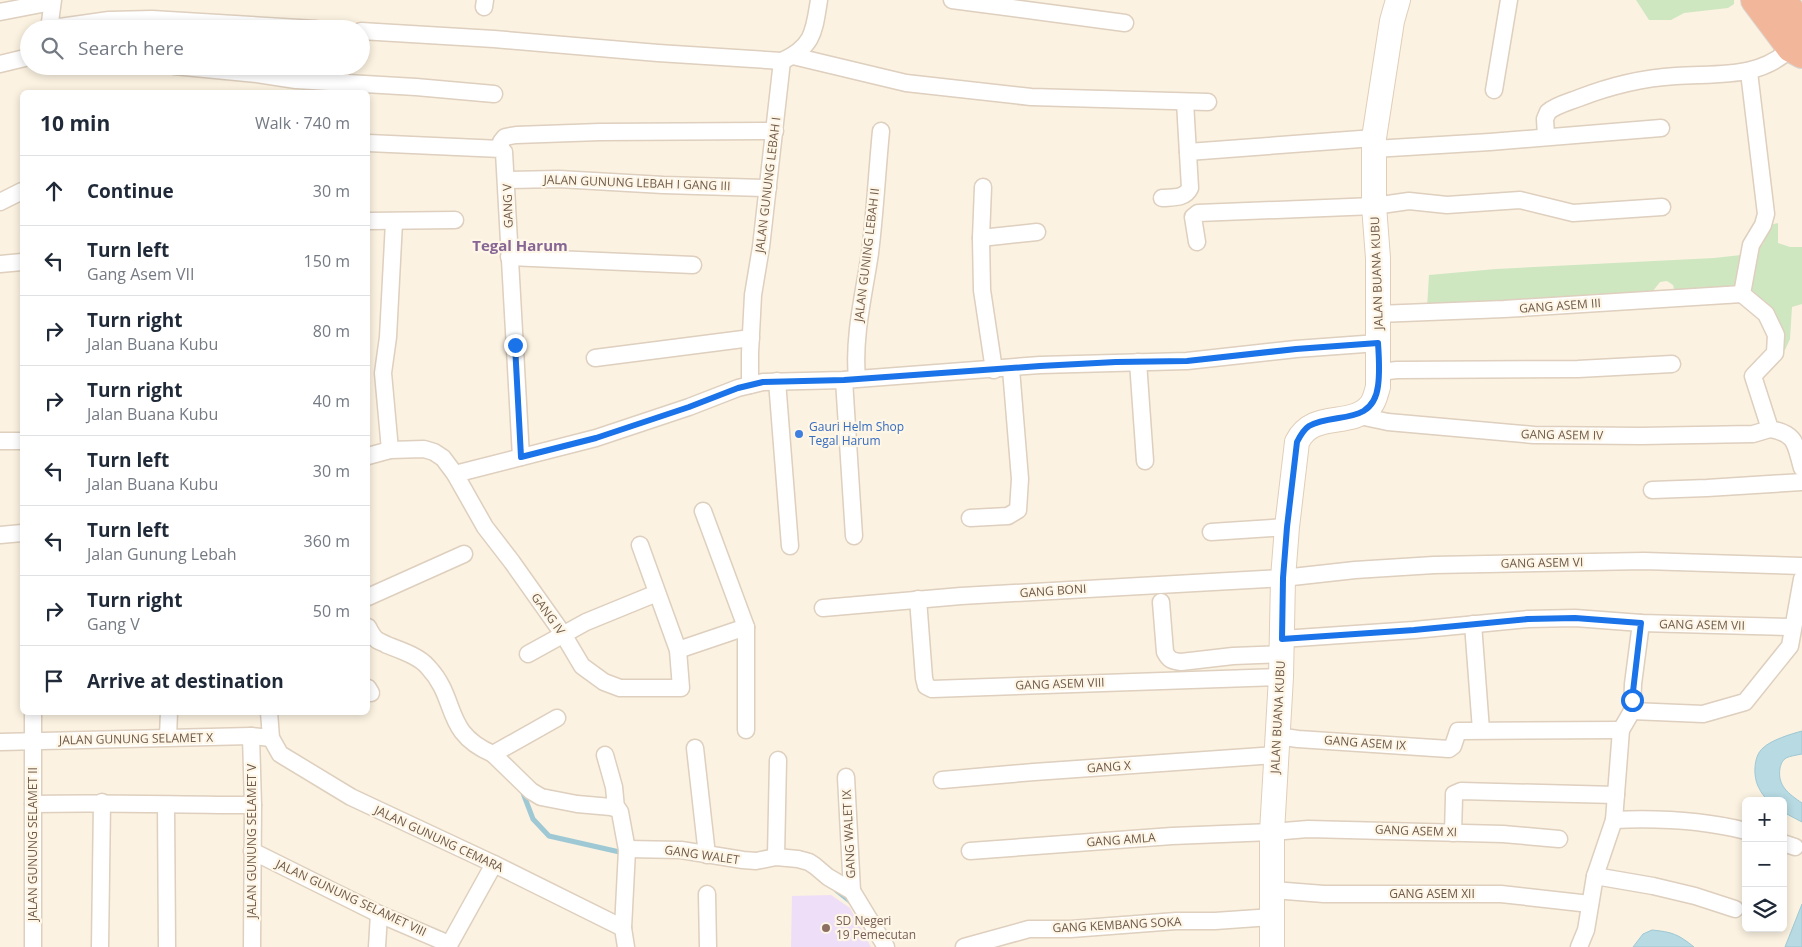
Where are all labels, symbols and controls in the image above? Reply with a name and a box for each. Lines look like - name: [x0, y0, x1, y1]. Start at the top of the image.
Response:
- search box: [20, 20, 370, 75]
- icon: search: [38, 34, 66, 62]
- text: Search here: [78, 35, 184, 61]
- text: 10 min: [40, 109, 110, 137]
- text: Walk · 740 m: [255, 112, 350, 134]
- street label: JALAN GUNUNG LEBAH I: [751, 116, 784, 255]
- street label: JALAN GUNUNG LEBAH I GANG III: [542, 171, 731, 194]
- icon: ahead: [40, 177, 68, 205]
- text: Continue: [87, 178, 174, 204]
- text: 30 m: [313, 180, 350, 202]
- street label: GANG V: [498, 183, 517, 228]
- street label: JALAN GUNING LEBAH II: [850, 187, 883, 324]
- street label: JALAN BUANA KUBU: [1366, 216, 1387, 331]
- district label: Tegal Harum: [472, 235, 568, 255]
- text: Turn left: [87, 237, 169, 263]
- icon: left: [40, 247, 68, 275]
- text: 150 m: [304, 250, 350, 272]
- text: Gang Asem VII: [87, 263, 194, 285]
- street label: GANG ASEM III: [1518, 294, 1601, 317]
- text: Turn right: [87, 307, 182, 333]
- icon: right: [40, 317, 68, 345]
- text: 80 m: [313, 320, 350, 342]
- text: Jalan Buana Kubu: [87, 333, 218, 355]
- route end: [504, 334, 527, 357]
- text: Turn right: [87, 377, 182, 403]
- icon: right: [40, 387, 68, 415]
- text: 40 m: [313, 390, 350, 412]
- text: Jalan Buana Kubu: [87, 403, 218, 425]
- place label: Gauri Helm Shop Tegal Harum: [809, 418, 904, 449]
- street label: GANG ASEM IV: [1521, 425, 1604, 444]
- marker: Gauri Helm Shop Tegal Harum: [793, 428, 805, 440]
- text: Turn left: [87, 447, 169, 473]
- icon: left: [40, 457, 68, 485]
- text: 30 m: [313, 460, 350, 482]
- text: Jalan Buana Kubu: [87, 473, 218, 495]
- text: Turn left: [87, 517, 169, 543]
- icon: left: [40, 527, 68, 555]
- text: 360 m: [304, 530, 350, 552]
- text: Jalan Gunung Lebah: [87, 543, 237, 565]
- street label: GANG ASEM VI: [1501, 553, 1583, 572]
- street label: GANG BONI: [1019, 580, 1087, 601]
- text: Turn right: [87, 587, 182, 613]
- street label: GANG IV: [528, 589, 570, 639]
- icon: right: [40, 597, 68, 625]
- text: 50 m: [313, 600, 350, 622]
- text: Gang V: [87, 613, 140, 635]
- street label: GANG ASEM VII: [1659, 615, 1745, 634]
- street label: JALAN BUANA KUBU: [1266, 660, 1289, 775]
- icon: arrive: [40, 667, 68, 695]
- text: Arrive at destination: [87, 668, 284, 694]
- street label: GANG ASEM VIII: [1015, 673, 1105, 694]
- route start: [1621, 689, 1644, 712]
- street label: JALAN GUNUNG SELAMET X: [58, 729, 213, 748]
- street label: GANG ASEM IX: [1323, 731, 1407, 754]
- street label: GANG X: [1086, 756, 1132, 777]
- street label: JALAN GUNUNG SELAMET V: [243, 763, 260, 919]
- street label: JALAN GUNUNG SELAMET II: [24, 767, 41, 922]
- street label: GANG WALET IX: [838, 789, 859, 879]
- map controls: [1742, 797, 1787, 932]
- button: +: [1742, 797, 1787, 842]
- street label: JALAN GUNUNG CEMARA: [371, 801, 507, 876]
- street label: GANG ASEM XI: [1375, 821, 1457, 840]
- street label: GANG AMLA: [1086, 829, 1157, 850]
- street label: GANG WALET: [664, 841, 741, 868]
- button: −: [1742, 842, 1787, 887]
- street label: JALAN GUNUNG SELAMET VIII: [272, 855, 429, 940]
- street label: GANG ASEM XII: [1389, 885, 1475, 902]
- button: layers: [1742, 887, 1787, 932]
- place label: SD Negeri 19 Pemecutan: [836, 912, 916, 943]
- street label: GANG KEMBANG SOKA: [1052, 913, 1182, 936]
- marker: SD Negeri 19 Pemecutan: [820, 922, 832, 934]

